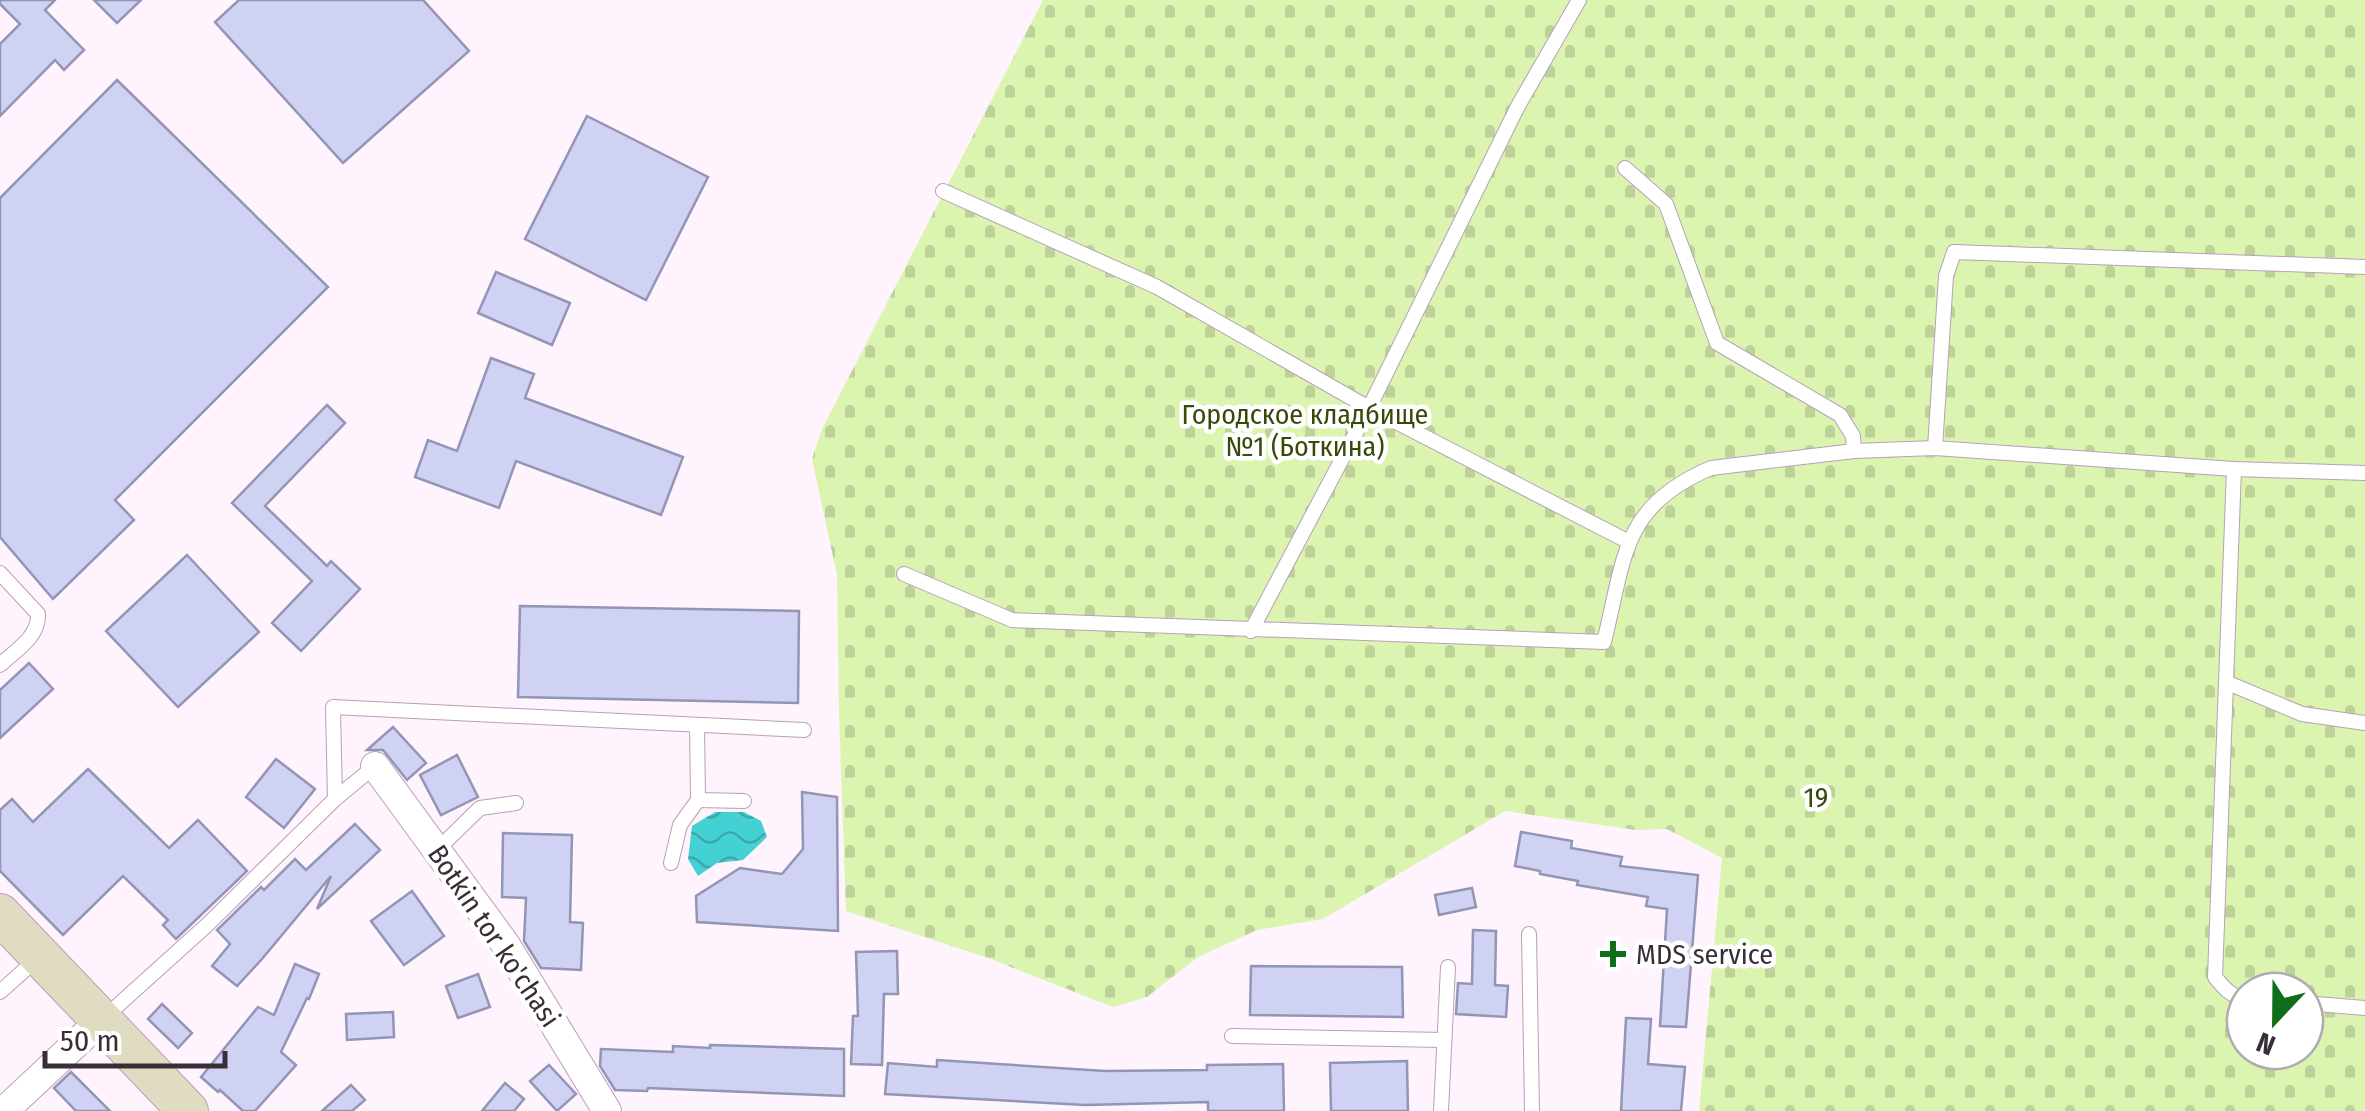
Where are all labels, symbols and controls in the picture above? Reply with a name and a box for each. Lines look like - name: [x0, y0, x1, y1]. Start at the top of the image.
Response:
- park label: Городское кладбище №1 (Боткина): [1182, 398, 1428, 463]
- park label: 19: [1804, 781, 1828, 814]
- street label: Botkin tor ko'chasi: [421, 839, 567, 1033]
- place label: MDS service: [1636, 938, 1773, 971]
- marker: MDS service: [1600, 941, 1626, 967]
- north arrow: [2225, 971, 2325, 1071]
- scale bar: [45, 1006, 225, 1068]
- text: 50 m: [60, 1023, 120, 1059]
- text: N: [2252, 1025, 2280, 1062]

